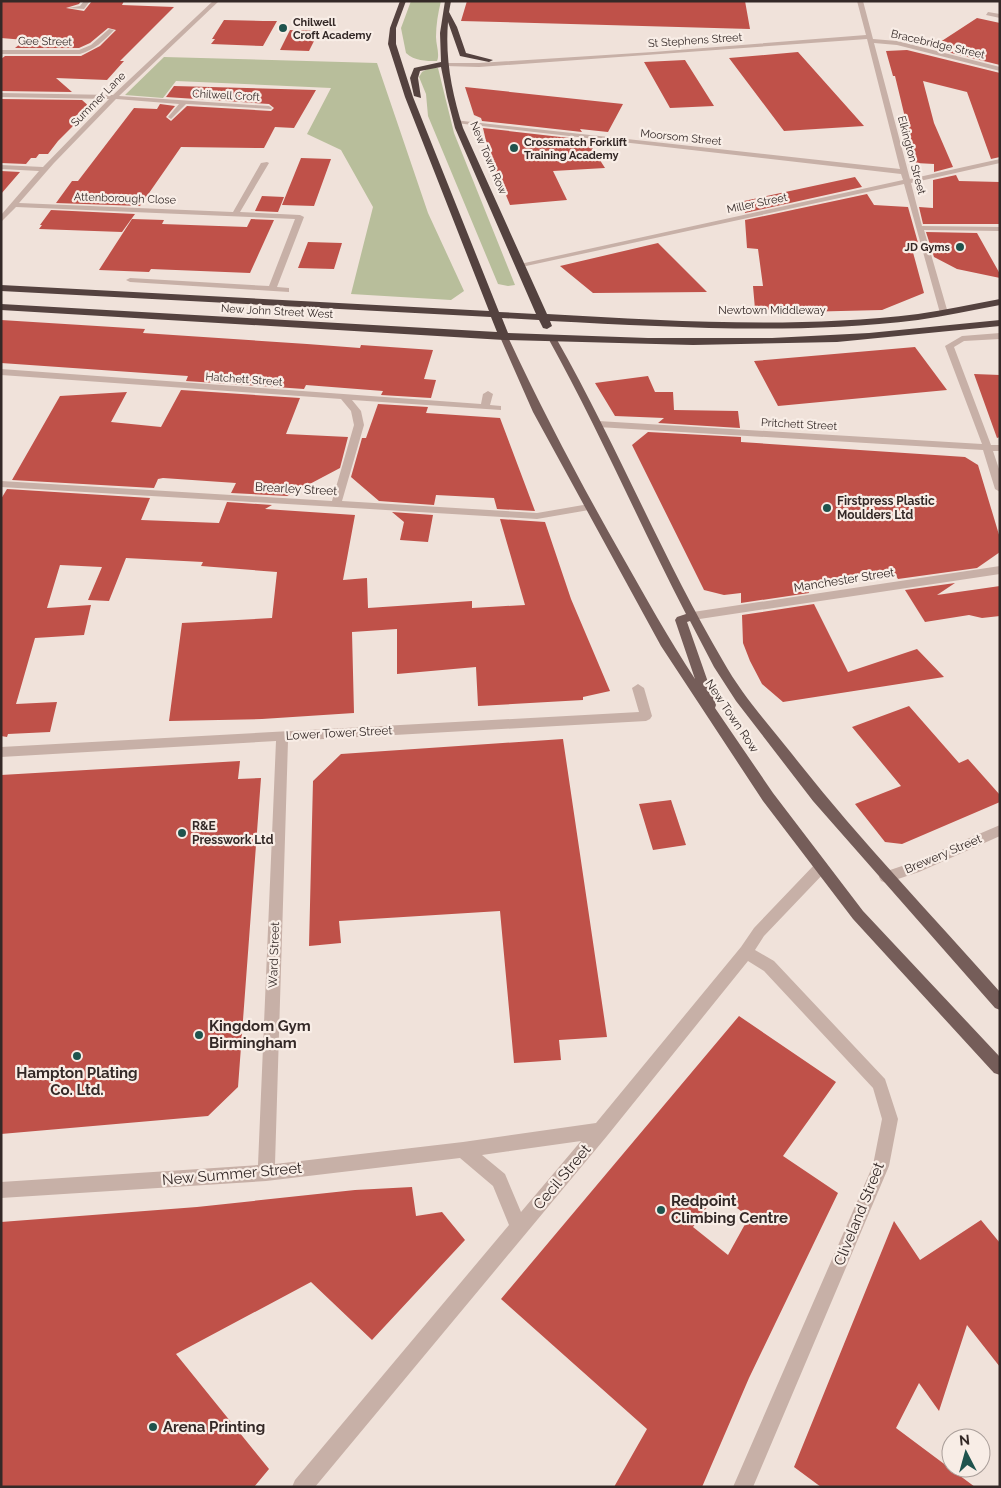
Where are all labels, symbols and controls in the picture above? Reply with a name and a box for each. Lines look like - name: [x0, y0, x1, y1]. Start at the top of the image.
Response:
- place label: Chilwell Croft Academy: [293, 16, 372, 42]
- marker: Chilwell Croft Academy: [277, 22, 289, 34]
- street label: Bracebridge Street: [890, 27, 986, 62]
- street label: St Stephens Street: [648, 31, 743, 50]
- street label: Gee Street: [18, 35, 72, 48]
- street label: Summer Lane: [68, 69, 129, 129]
- street label: Chilwell Croft: [192, 87, 260, 104]
- street label: Elkington Street: [895, 114, 928, 196]
- street label: New Town Row: [467, 120, 510, 197]
- street label: Moorsom Street: [640, 127, 723, 148]
- place label: Crossmatch Forklift Training Academy: [524, 136, 628, 162]
- marker: Crossmatch Forklift Training Academy: [508, 142, 520, 154]
- street label: Attenborough Close: [74, 190, 177, 207]
- street label: Miller Street: [726, 191, 789, 216]
- place label: JD Gyms: [904, 241, 951, 254]
- marker: JD Gyms: [954, 241, 966, 253]
- street label: New John Street West: [221, 302, 334, 321]
- street label: Newtown Middleway: [718, 304, 826, 317]
- street label: Hatchett Street: [205, 370, 283, 389]
- street label: Pritchett Street: [761, 416, 838, 433]
- street label: Brearley Street: [254, 480, 338, 498]
- place label: Firstpress Plastic Moulders Ltd: [837, 494, 935, 522]
- marker: Firstpress Plastic Moulders Ltd: [821, 502, 833, 514]
- street label: Manchester Street: [793, 565, 895, 595]
- street label: New Town Row: [702, 677, 762, 755]
- street label: Lower Tower Street: [285, 723, 393, 743]
- place label: R&E Presswork Ltd: [192, 819, 274, 847]
- marker: R&E Presswork Ltd: [176, 827, 188, 839]
- street label: Brewery Street: [902, 831, 984, 877]
- street label: Ward Street: [266, 922, 282, 988]
- place label: Kingdom Gym Birmingham: [209, 1017, 311, 1052]
- marker: Kingdom Gym Birmingham: [193, 1029, 205, 1041]
- marker: Hampton Plating Co. Ltd.: [71, 1050, 83, 1062]
- place label: Hampton Plating Co. Ltd.: [16, 1064, 138, 1099]
- street label: Cecil Street: [530, 1141, 594, 1213]
- street label: New Summer Street: [161, 1159, 303, 1189]
- street label: Cliveland Street: [830, 1160, 888, 1268]
- place label: Redpoint Climbing Centre: [671, 1192, 788, 1227]
- marker: Redpoint Climbing Centre: [655, 1204, 667, 1216]
- place label: Arena Printing: [163, 1418, 265, 1436]
- marker: Arena Printing: [147, 1421, 159, 1433]
- north arrow: [941, 1428, 991, 1478]
- text: N: [958, 1432, 971, 1449]

